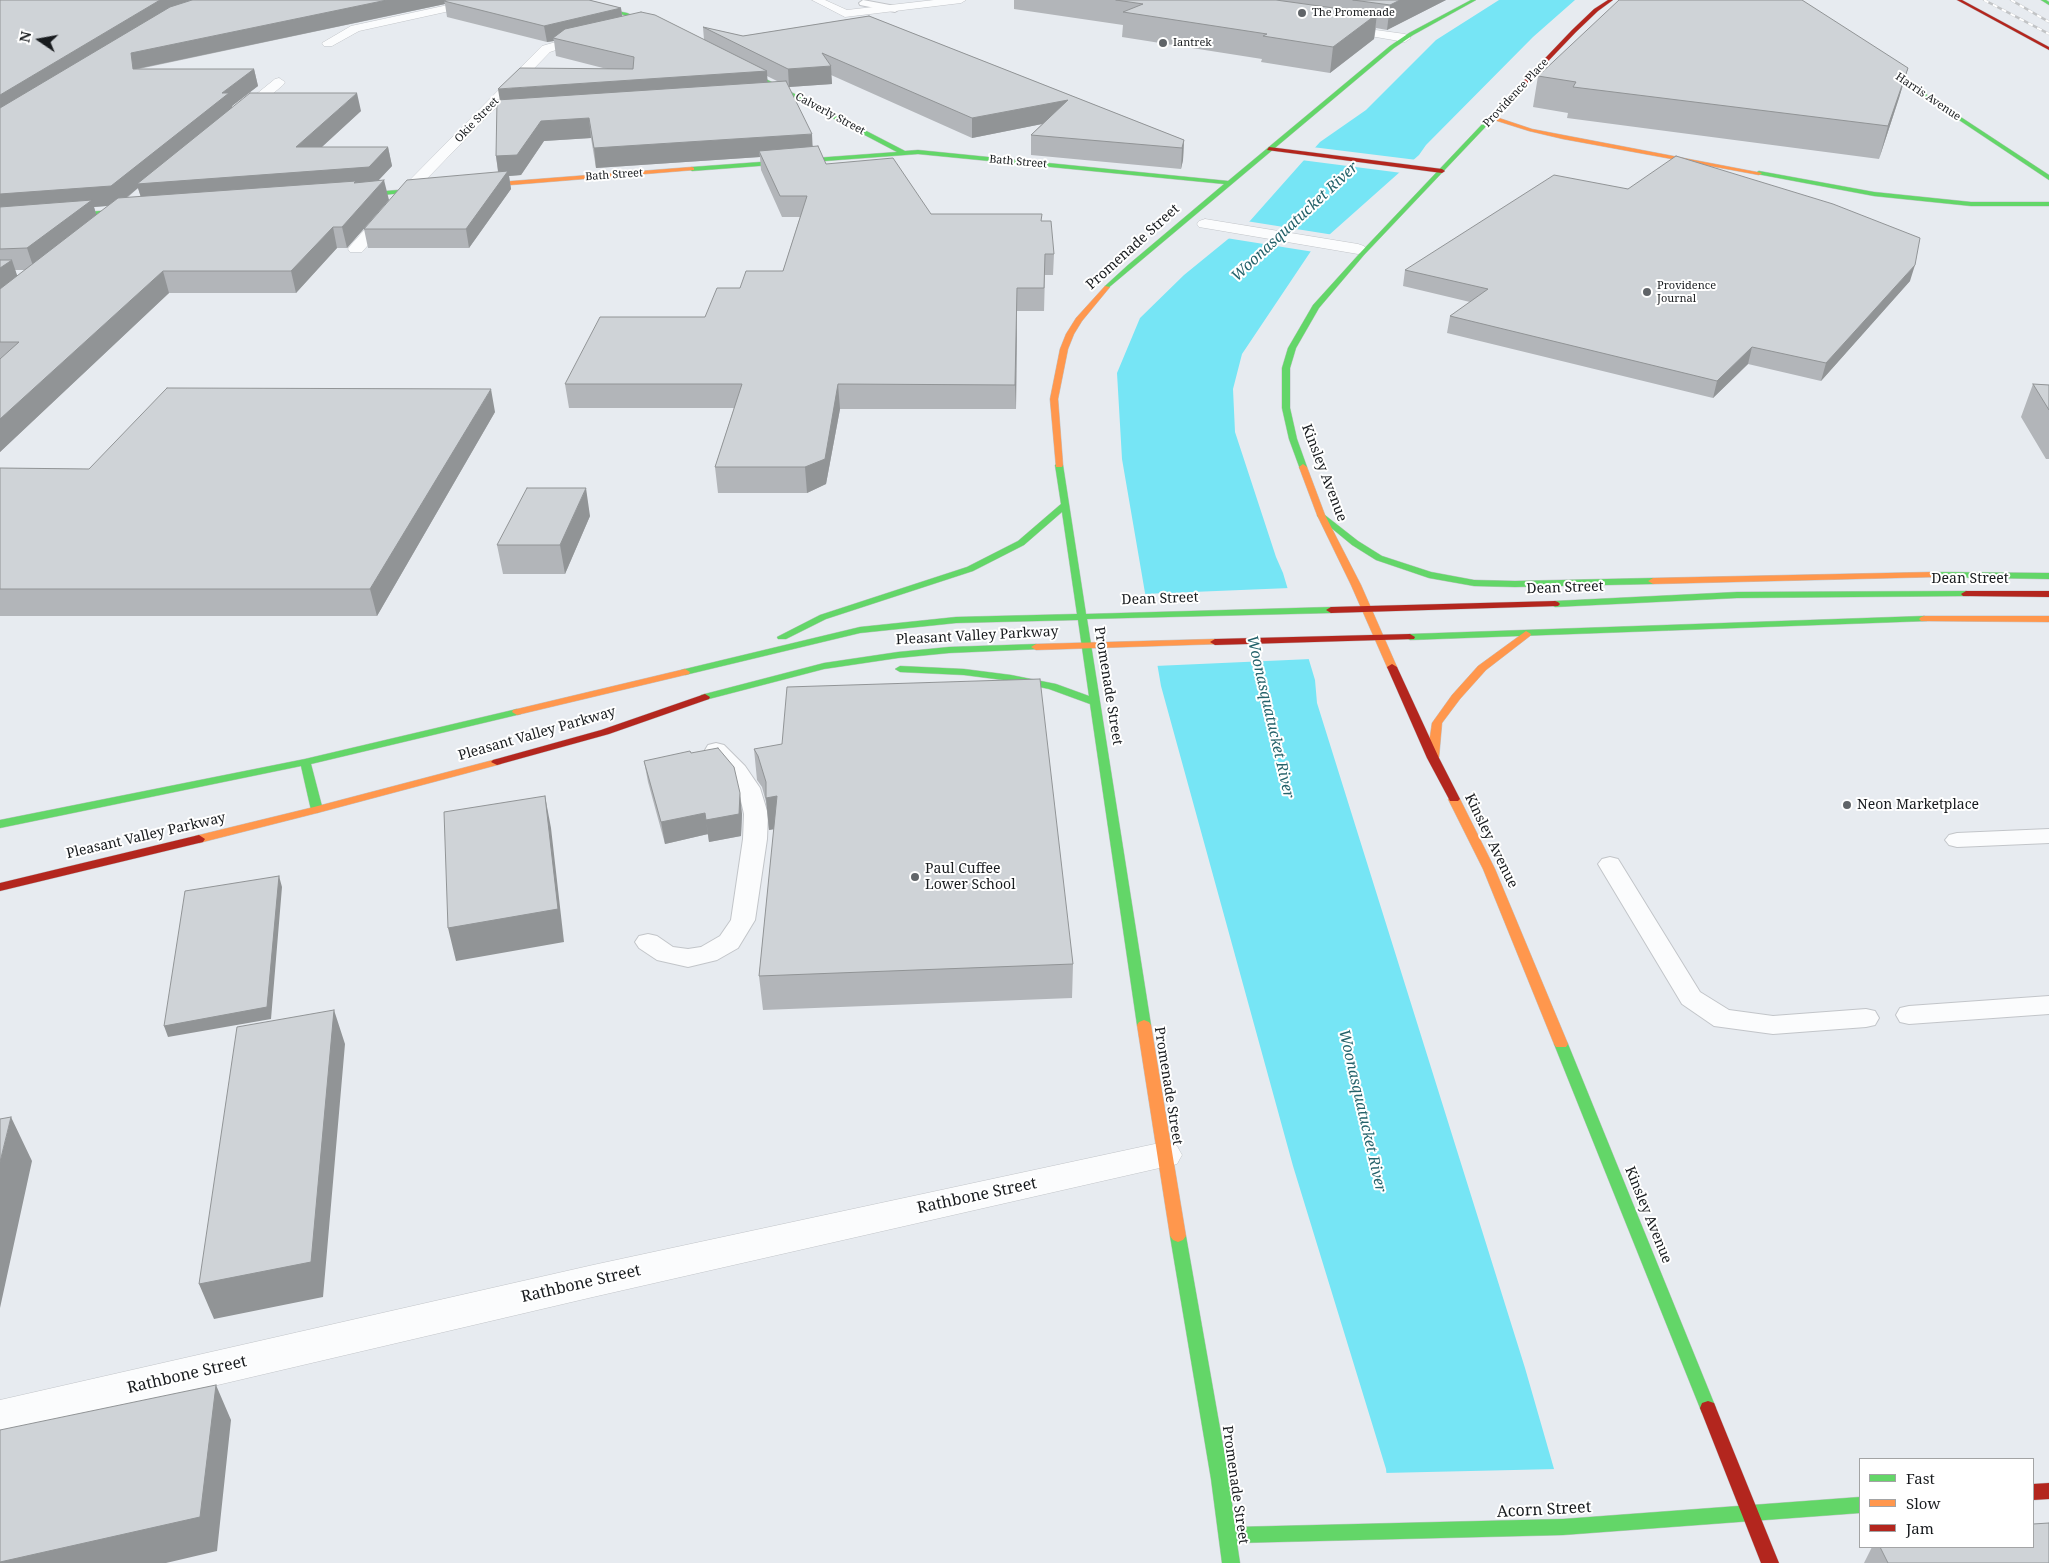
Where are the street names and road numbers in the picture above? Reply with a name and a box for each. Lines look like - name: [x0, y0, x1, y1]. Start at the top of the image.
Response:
- street label: Providence Place: [1481, 56, 1551, 130]
- street label: Harris Avenue: [1893, 70, 1963, 124]
- street label: Calverly Street: [793, 90, 867, 138]
- street label: Okie Street: [452, 95, 502, 145]
- street label: Bath Street: [989, 153, 1047, 171]
- street label: Bath Street: [585, 166, 643, 184]
- street label: Promenade Street: [1083, 201, 1183, 293]
- street label: Kinsley Avenue: [1298, 422, 1350, 524]
- street label: Dean Street: [1931, 571, 2009, 587]
- street label: Dean Street: [1526, 578, 1604, 598]
- street label: Dean Street: [1121, 589, 1199, 609]
- street label: Pleasant Valley Parkway: [895, 623, 1059, 649]
- street label: Promenade Street: [1090, 626, 1126, 746]
- street label: Pleasant Valley Parkway: [456, 703, 618, 765]
- street label: Kinsley Avenue: [1461, 791, 1521, 891]
- street label: Pleasant Valley Parkway: [65, 809, 227, 863]
- street label: Promenade Street: [1150, 1026, 1186, 1146]
- street label: Kinsley Avenue: [1621, 1164, 1675, 1266]
- street label: Rathbone Street: [915, 1174, 1039, 1218]
- street label: Rathbone Street: [519, 1261, 643, 1307]
- street label: Rathbone Street: [125, 1352, 249, 1398]
- street label: Promenade Street: [1218, 1425, 1252, 1545]
- street label: Acorn Street: [1496, 1498, 1592, 1522]

